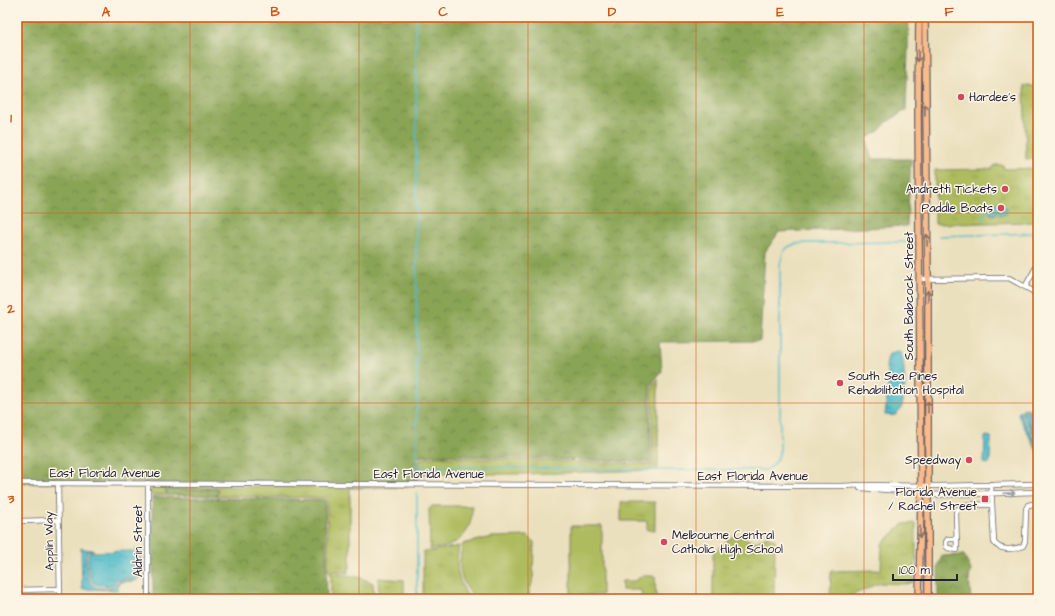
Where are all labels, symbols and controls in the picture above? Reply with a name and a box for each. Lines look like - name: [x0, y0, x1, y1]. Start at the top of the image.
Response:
- text: A: [102, 3, 111, 21]
- text: B: [270, 3, 280, 21]
- text: C: [438, 3, 448, 21]
- text: D: [608, 3, 617, 21]
- text: E: [776, 3, 784, 21]
- text: F: [944, 3, 954, 21]
- one-way arrow: [914, 49, 922, 62]
- place label: Hardee's: [969, 89, 1016, 106]
- marker: Hardee's: [956, 92, 966, 102]
- one-way arrow: [921, 104, 929, 117]
- text: 1: [10, 109, 12, 127]
- place label: Andretti Tickets: [906, 181, 997, 198]
- marker: Andretti Tickets: [1000, 184, 1010, 194]
- place label: Paddle Boats: [921, 200, 993, 217]
- marker: Paddle Boats: [996, 203, 1006, 213]
- street label: South Babcock Street: [901, 232, 918, 360]
- one-way arrow: [923, 234, 931, 247]
- one-way arrow: [924, 290, 932, 303]
- text: 2: [6, 300, 15, 318]
- place label: South Sea Pines Rehabilitation Hospital: [848, 368, 964, 399]
- marker: South Sea Pines Rehabilitation Hospital: [835, 378, 845, 388]
- one-way arrow: [924, 401, 932, 414]
- place label: Speedway: [905, 452, 961, 470]
- marker: Speedway: [964, 455, 974, 465]
- street label: East Florida Avenue: [50, 465, 161, 482]
- street label: East Florida Avenue: [374, 466, 485, 483]
- street label: East Florida Avenue: [698, 468, 809, 485]
- place label: Florida Avenue / Rachel Street: [888, 484, 978, 515]
- one-way arrow: [1002, 489, 1015, 497]
- text: 3: [7, 490, 15, 508]
- marker: Florida Avenue / Rachel Street: [980, 494, 990, 504]
- street label: Aldrin Street: [130, 505, 147, 577]
- street label: Applin Way: [40, 511, 60, 571]
- one-way arrow: [916, 525, 924, 538]
- place label: Melbourne Central Catholic High School: [672, 527, 783, 559]
- marker: Melbourne Central Catholic High School: [659, 537, 669, 547]
- scale bar: [893, 556, 957, 582]
- text: 100 m: [899, 562, 930, 579]

